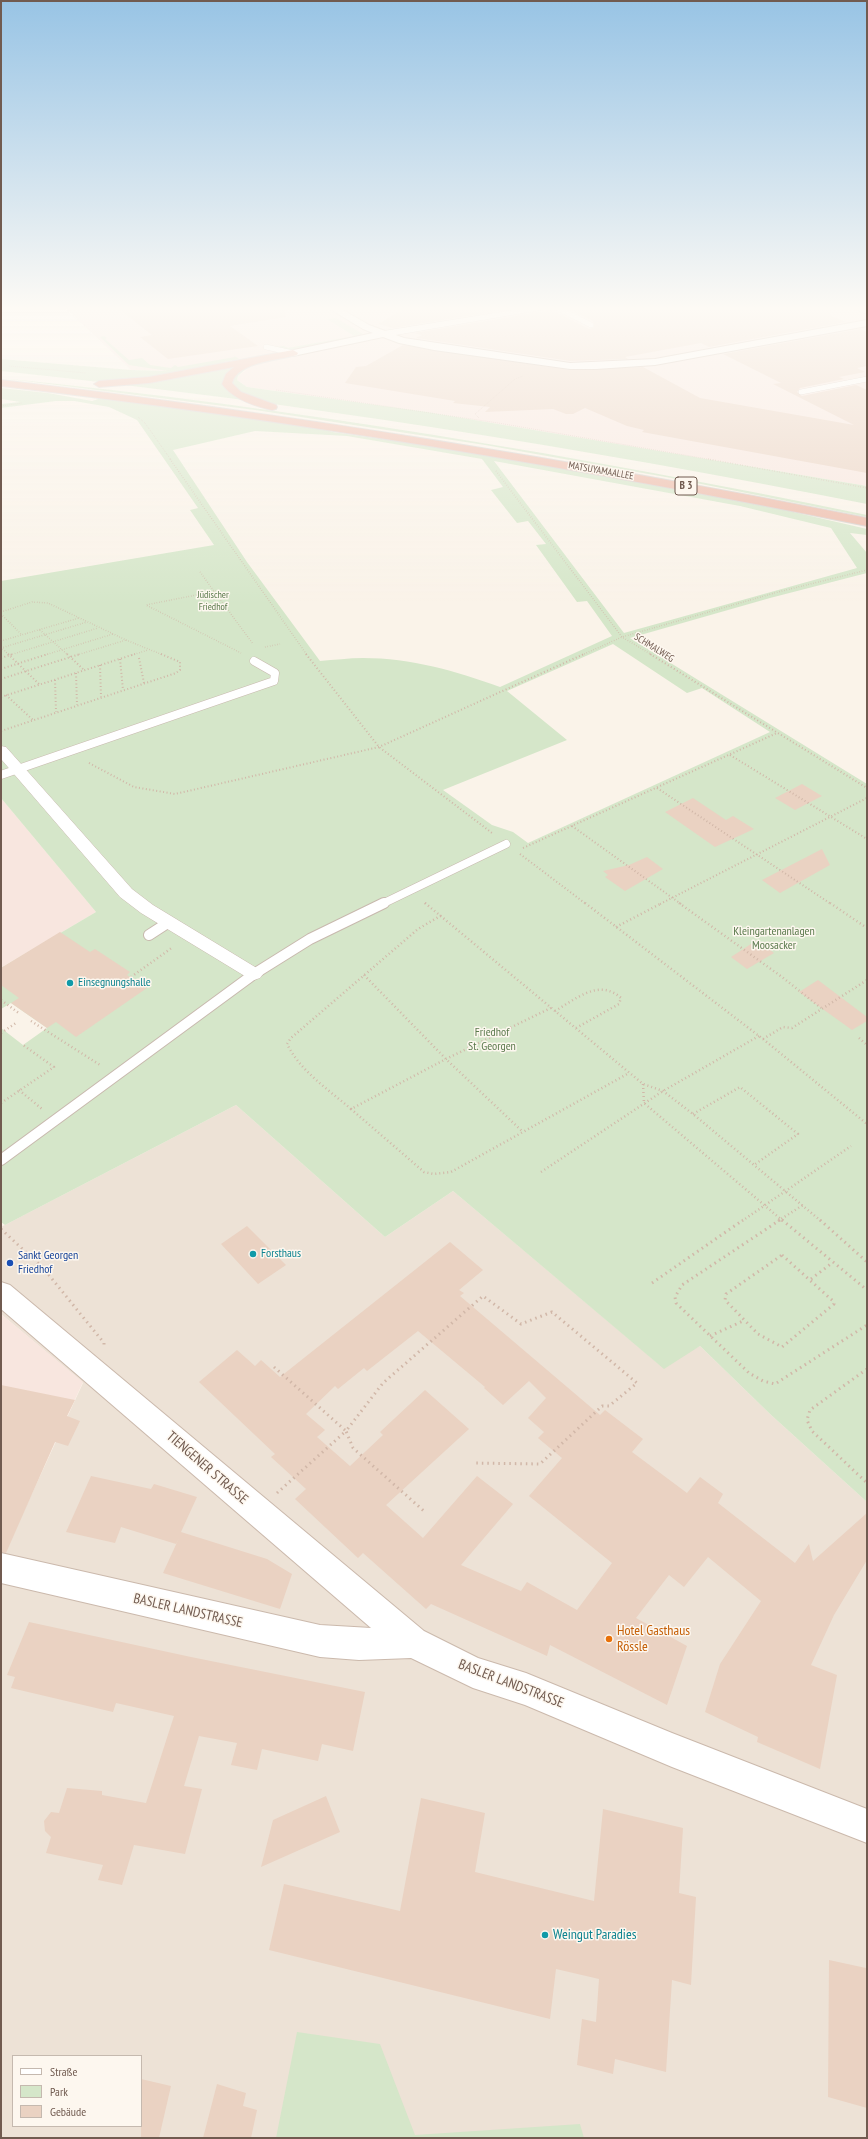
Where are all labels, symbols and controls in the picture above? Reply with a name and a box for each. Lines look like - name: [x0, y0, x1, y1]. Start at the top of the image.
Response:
- street label: MATSUYAMAALLEE: [567, 459, 635, 483]
- road number: B 3: [675, 477, 697, 495]
- park label: Jüdischer Friedhof: [197, 589, 229, 612]
- street label: SCHMALWEG: [632, 631, 676, 665]
- park label: Kleingartenanlagen Moosacker: [733, 925, 815, 953]
- place label: Einsegnungshalle: [78, 976, 151, 990]
- marker: Einsegnungshalle: [65, 978, 75, 988]
- park label: Friedhof St. Georgen: [468, 1026, 516, 1054]
- place label: Forsthaus: [261, 1247, 301, 1261]
- place label: Sankt Georgen Friedhof: [18, 1249, 78, 1277]
- marker: Forsthaus: [248, 1249, 258, 1259]
- marker: Sankt Georgen Friedhof: [5, 1258, 15, 1268]
- street label: TIENGENER STRASSE: [163, 1428, 251, 1508]
- street label: BASLER LANDSTRASSE: [132, 1590, 244, 1632]
- place label: Hotel Gasthaus Rössle: [617, 1623, 690, 1656]
- marker: Hotel Gasthaus Rössle: [604, 1634, 614, 1644]
- street label: BASLER LANDSTRASSE: [456, 1656, 566, 1712]
- place label: Weingut Paradies: [553, 1927, 636, 1943]
- marker: Weingut Paradies: [540, 1930, 550, 1940]
- legend: [12, 2055, 142, 2127]
- text: Straße: [50, 2064, 77, 2079]
- text: Park: [50, 2084, 68, 2099]
- text: Gebäude: [50, 2104, 86, 2119]

